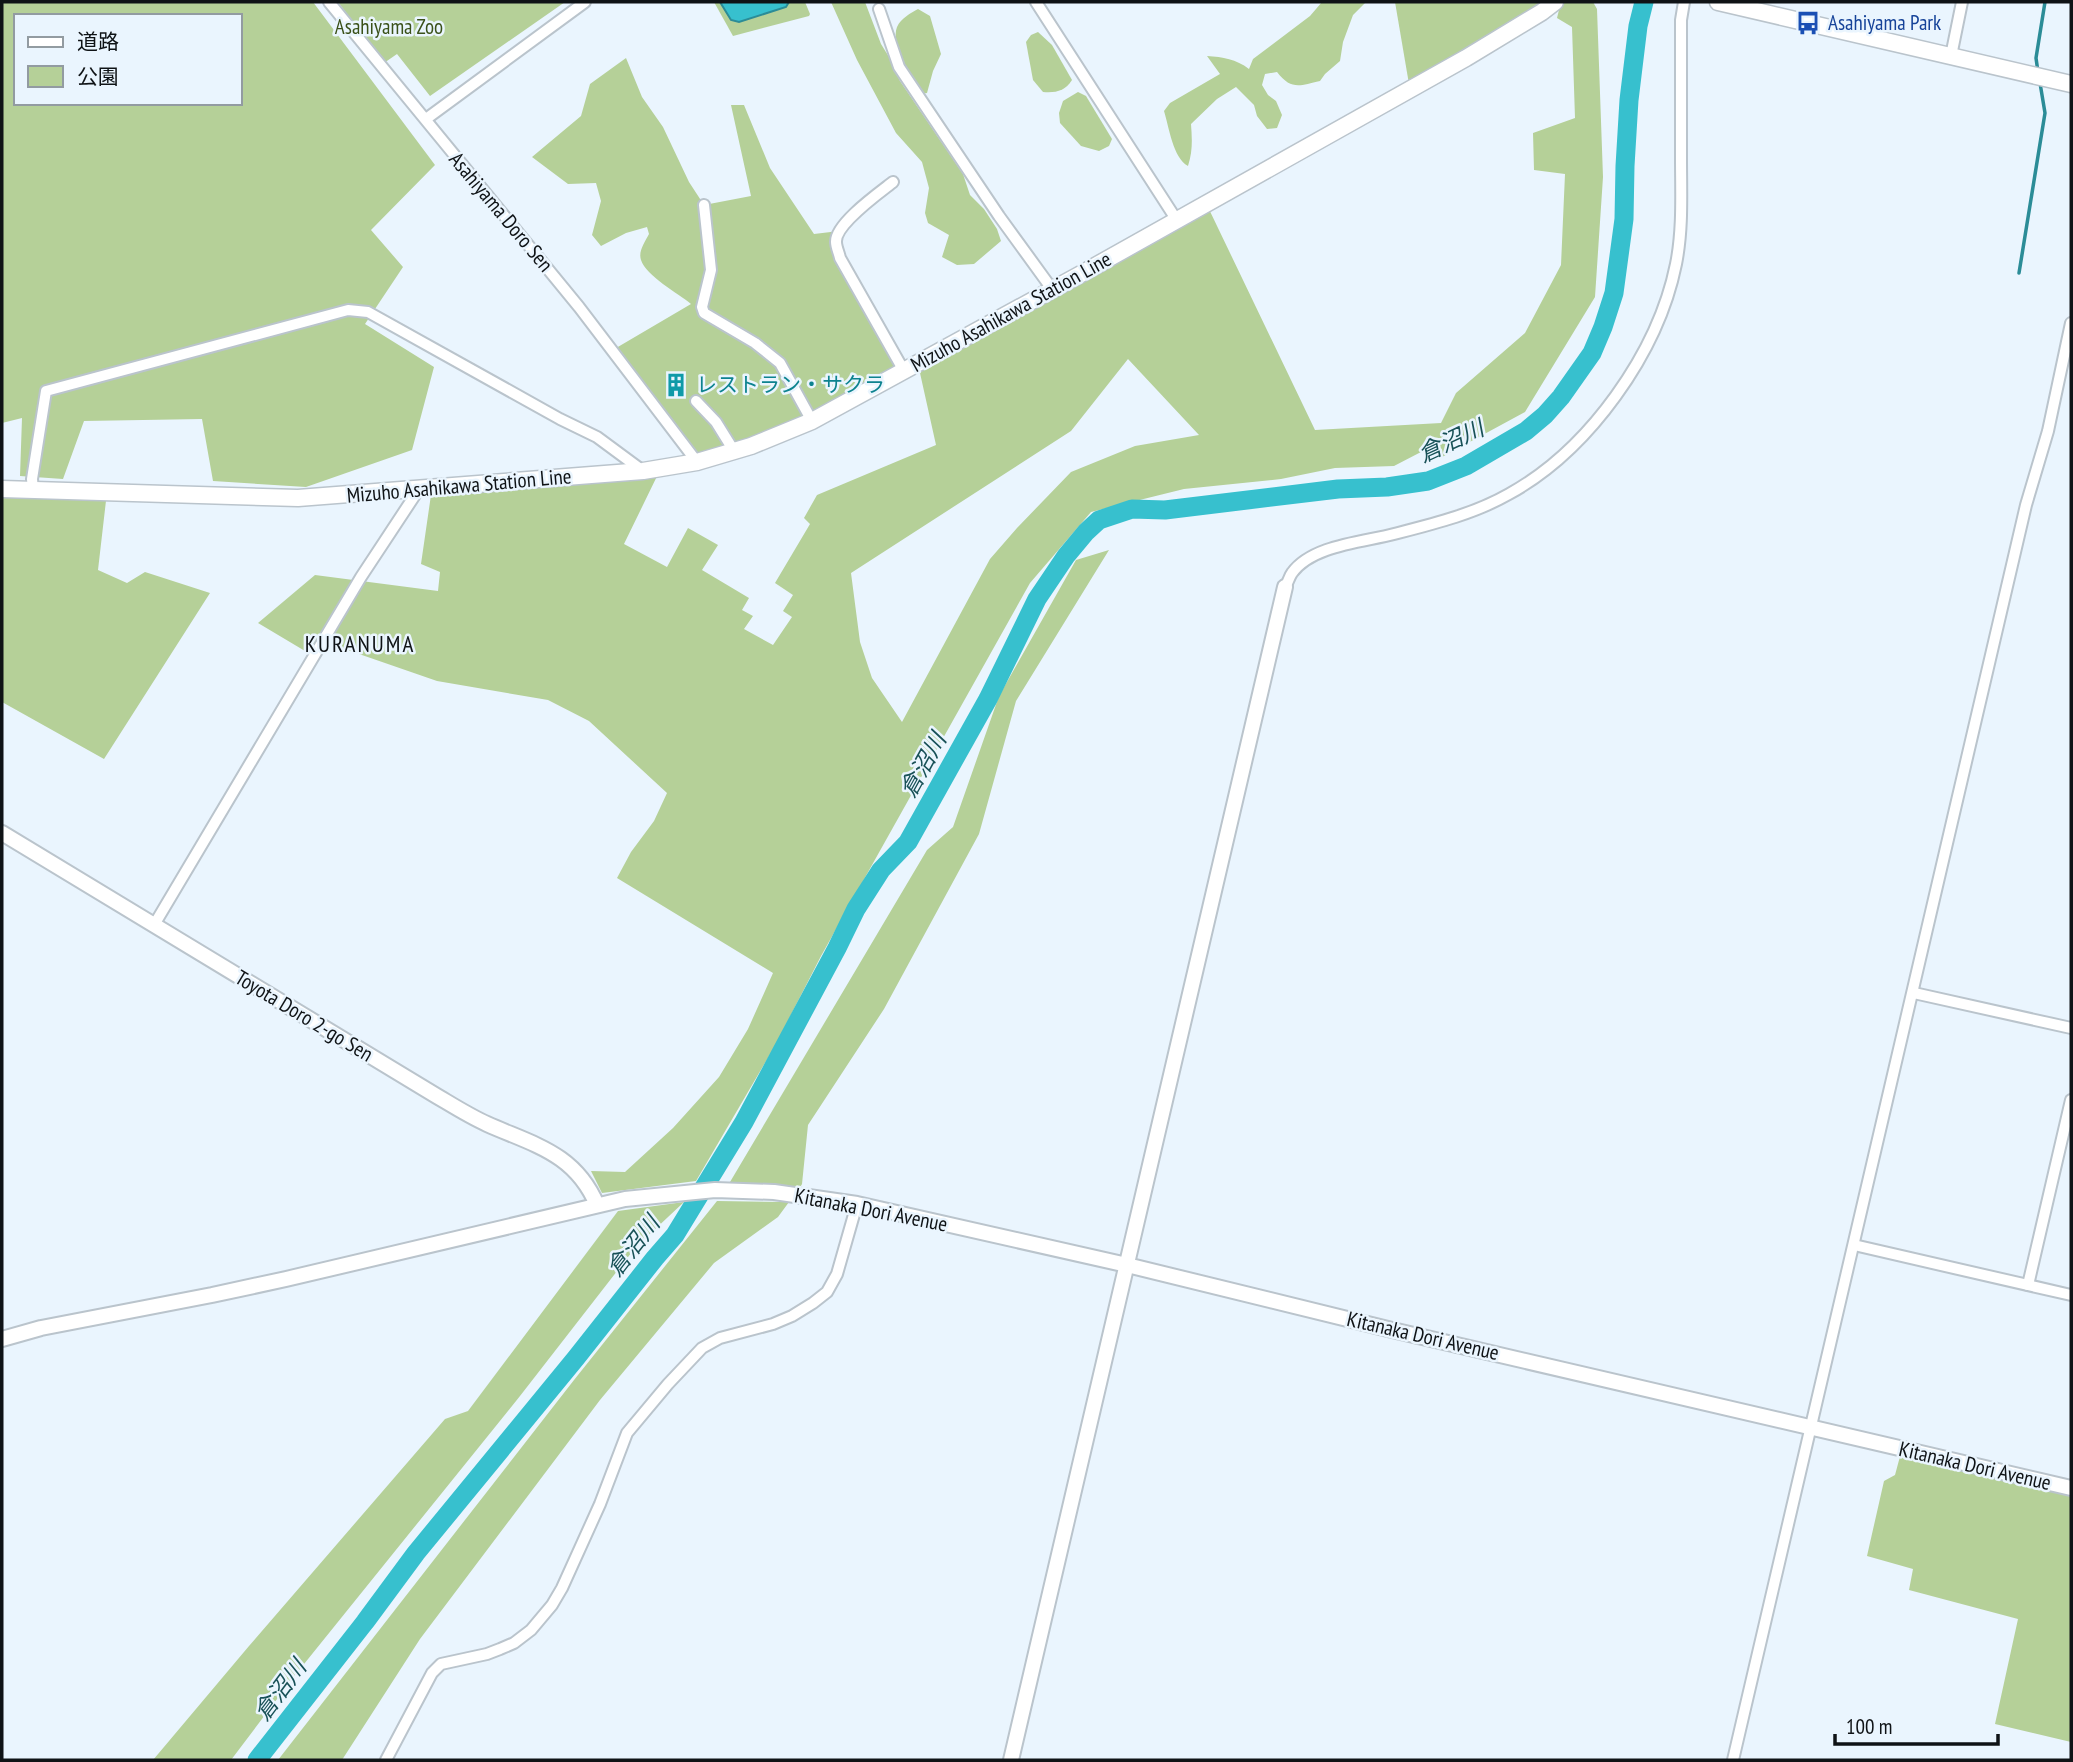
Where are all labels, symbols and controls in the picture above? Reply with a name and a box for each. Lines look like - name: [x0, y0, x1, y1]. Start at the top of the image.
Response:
- bus stop icon: Asahiyama Park: [1794, 9, 1822, 37]
- place label: Asahiyama Park: [1828, 9, 1941, 36]
- park label: Asahiyama Zoo: [335, 13, 443, 40]
- legend: [14, 14, 242, 105]
- text: 道路: [77, 28, 119, 55]
- text: 公園: [77, 63, 119, 90]
- street label: Asahiyama Doro Sen: [443, 146, 559, 277]
- street label: Mizuho Asahikawa Station Line: [906, 245, 1116, 378]
- building icon: レストラン・サクラ: [662, 371, 690, 399]
- place label: レストラン・サクラ: [696, 371, 885, 398]
- water label: 倉沼川: [1413, 412, 1491, 468]
- street label: Mizuho Asahikawa Station Line: [346, 462, 572, 509]
- district label: KURANUMA: [305, 629, 415, 658]
- water label: 倉沼川: [893, 725, 953, 802]
- street label: Toyota Doro 2-go Sen: [230, 964, 378, 1067]
- street label: Kitanaka Dori Avenue: [792, 1181, 950, 1238]
- water label: 倉沼川: [600, 1207, 667, 1282]
- street label: Kitanaka Dori Avenue: [1345, 1305, 1502, 1366]
- street label: Kitanaka Dori Avenue: [1897, 1435, 2054, 1496]
- water label: 倉沼川: [247, 1651, 314, 1726]
- scale bar: [1835, 1702, 1998, 1746]
- text: 100 m: [1846, 1713, 1892, 1740]

